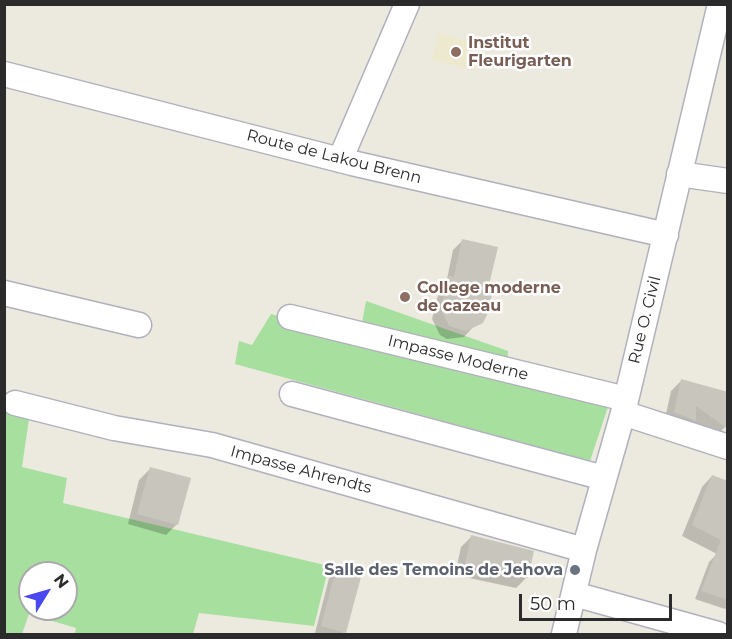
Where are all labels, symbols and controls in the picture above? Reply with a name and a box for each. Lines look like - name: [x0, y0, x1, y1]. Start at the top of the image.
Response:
- place label: Institut Fleurigarten: [468, 33, 572, 71]
- marker: Institut Fleurigarten: [449, 45, 463, 59]
- street label: Route de Lakou Brenn: [244, 126, 424, 188]
- street label: Rue O. Civil: [625, 274, 665, 366]
- place label: College moderne de cazeau: [417, 278, 561, 316]
- marker: College moderne de cazeau: [398, 290, 412, 304]
- street label: Impasse Moderne: [386, 331, 530, 385]
- street label: Impasse Ahrendts: [228, 442, 374, 498]
- place label: Salle des Temoins de Jehova: [324, 560, 563, 580]
- north arrow: [18, 561, 78, 621]
- marker: Salle des Temoins de Jehova: [568, 563, 582, 577]
- text: N: [50, 570, 73, 592]
- scale bar: [522, 582, 675, 620]
- text: 50 m: [530, 593, 576, 615]

